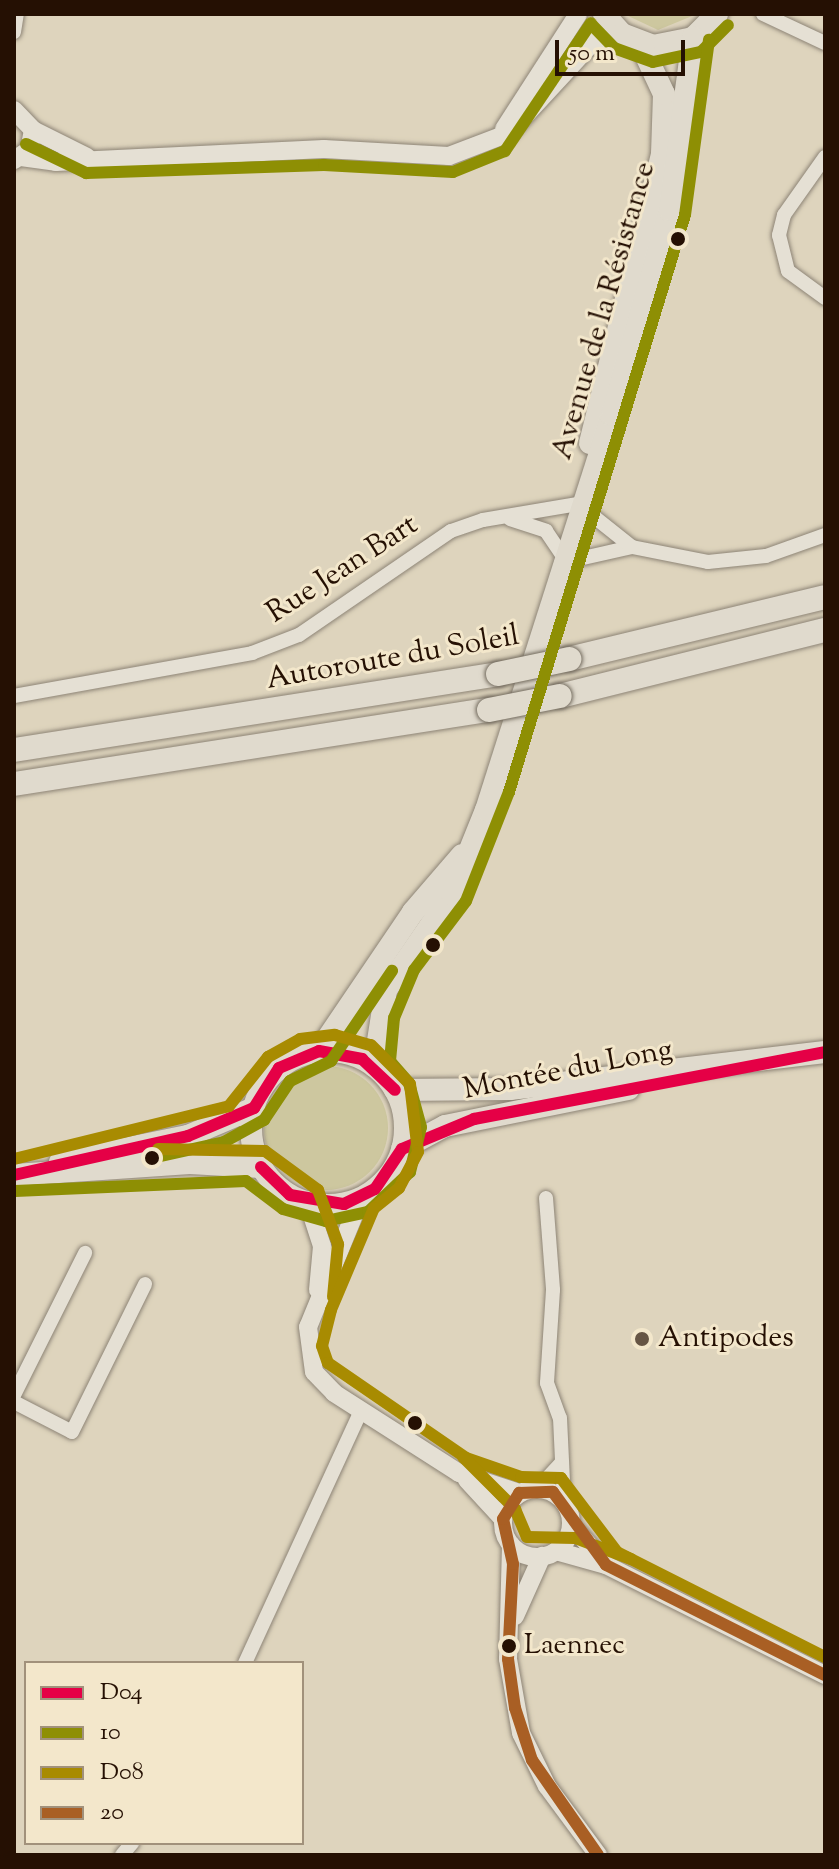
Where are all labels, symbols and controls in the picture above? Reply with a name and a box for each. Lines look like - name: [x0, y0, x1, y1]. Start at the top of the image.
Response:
- scale bar: [559, 24, 689, 74]
- text: 50 m: [569, 37, 615, 71]
- street label: Avenue de la Résistance: [545, 158, 665, 464]
- unlabelled marker: [670, 231, 686, 247]
- street label: Rue Jean Bart: [261, 508, 425, 632]
- street label: Autoroute du Soleil: [264, 619, 522, 699]
- unlabelled marker: [425, 937, 441, 953]
- street label: Montée du Long: [460, 1033, 676, 1109]
- unlabelled marker: [144, 1150, 160, 1166]
- place label: Antipodes: [658, 1321, 794, 1357]
- marker: Antipodes: [633, 1330, 651, 1348]
- unlabelled marker: [407, 1415, 423, 1431]
- place label: Laennec: [524, 1629, 625, 1663]
- marker: Laennec: [501, 1638, 517, 1654]
- legend: [24, 1661, 304, 1845]
- text: D04: [100, 1676, 143, 1710]
- text: 10: [100, 1716, 121, 1750]
- text: D08: [100, 1756, 144, 1790]
- text: 20: [100, 1796, 124, 1830]

